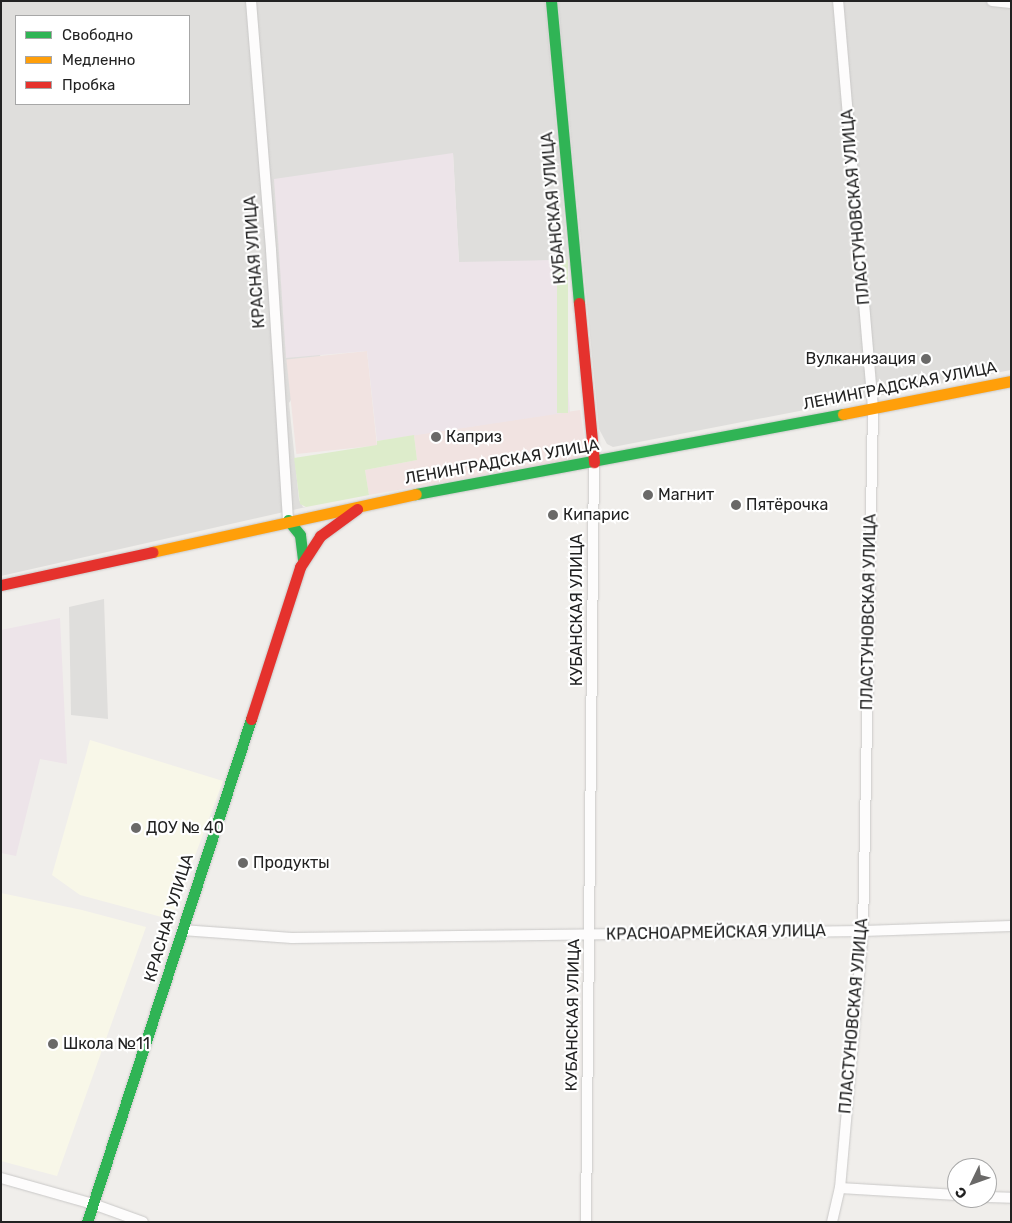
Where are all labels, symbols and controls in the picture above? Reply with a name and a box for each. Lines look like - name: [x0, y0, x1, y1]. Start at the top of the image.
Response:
- legend: [15, 15, 190, 105]
- text: Свободно: [62, 26, 133, 44]
- text: Медленно: [62, 51, 135, 69]
- text: Пробка: [62, 76, 115, 94]
- street label: ПЛАСТУНОВСКАЯ УЛИЦА: [838, 108, 874, 306]
- street label: КУБАНСКАЯ УЛИЦА: [538, 131, 570, 285]
- street label: КРАСНАЯ УЛИЦА: [241, 195, 269, 329]
- place label: Вулканизация: [805, 349, 916, 369]
- marker: Вулканизация: [920, 353, 932, 365]
- street label: ЛЕНИНГРАДСКАЯ УЛИЦА: [801, 358, 999, 414]
- place label: Каприз: [446, 427, 502, 447]
- marker: Каприз: [430, 431, 442, 443]
- street label: ЛЕНИНГРАДСКАЯ УЛИЦА: [403, 435, 601, 489]
- place label: Магнит: [658, 485, 714, 505]
- marker: Магнит: [642, 489, 654, 501]
- place label: Пятёрочка: [746, 495, 828, 515]
- marker: Пятёрочка: [730, 499, 742, 511]
- place label: Кипарис: [563, 505, 629, 525]
- marker: Кипарис: [547, 509, 559, 521]
- street label: ПЛАСТУНОВСКАЯ УЛИЦА: [858, 514, 880, 710]
- street label: КУБАНСКАЯ УЛИЦА: [567, 534, 587, 686]
- place label: ДОУ № 40: [146, 818, 224, 838]
- marker: ДОУ № 40: [130, 822, 142, 834]
- street label: КРАСНАЯ УЛИЦА: [140, 852, 198, 984]
- place label: Продукты: [253, 853, 330, 873]
- marker: Продукты: [237, 857, 249, 869]
- street label: ПЛАСТУНОВСКАЯ УЛИЦА: [836, 917, 872, 1115]
- street label: КРАСНОАРМЕЙСКАЯ УЛИЦА: [606, 921, 826, 945]
- street label: КУБАНСКАЯ УЛИЦА: [562, 939, 584, 1091]
- place label: Школа №11: [63, 1034, 150, 1054]
- marker: Школа №11: [47, 1038, 59, 1050]
- north arrow: [947, 1158, 997, 1208]
- text: С: [952, 1183, 971, 1202]

